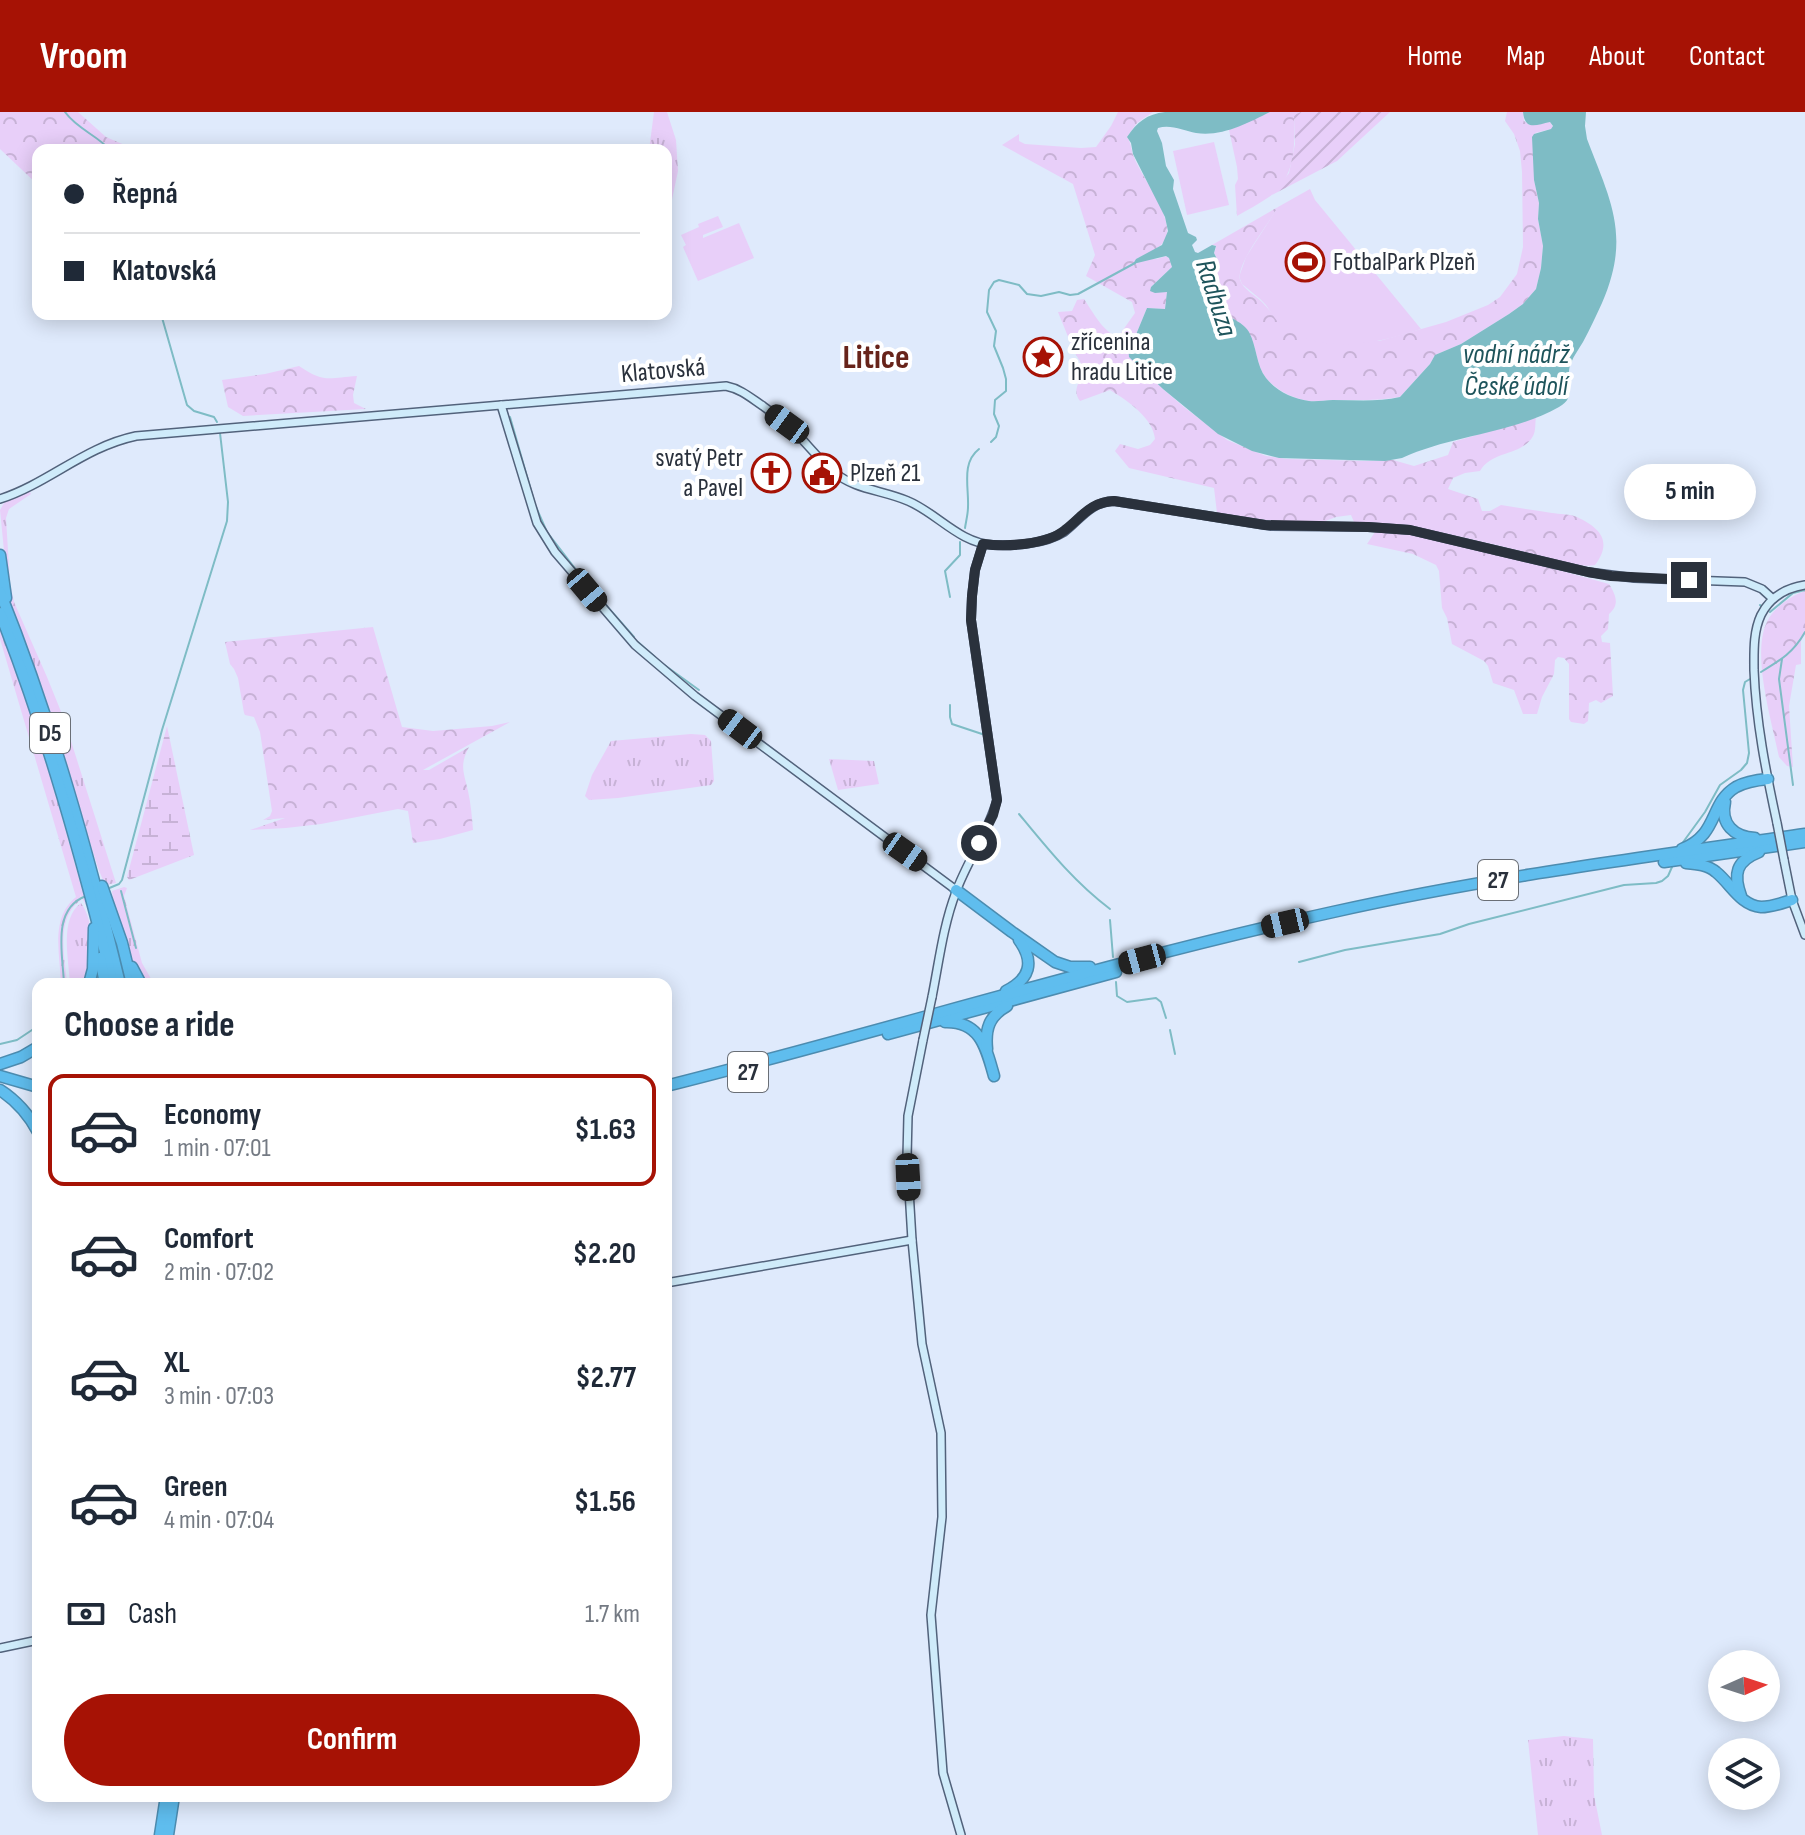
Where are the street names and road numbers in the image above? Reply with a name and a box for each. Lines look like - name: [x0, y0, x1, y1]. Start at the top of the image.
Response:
- street label: Klatovská: [620, 352, 706, 390]
- road number: D5: [30, 713, 70, 753]
- road number: 27: [1478, 860, 1518, 900]
- road number: 27: [728, 1052, 768, 1092]

